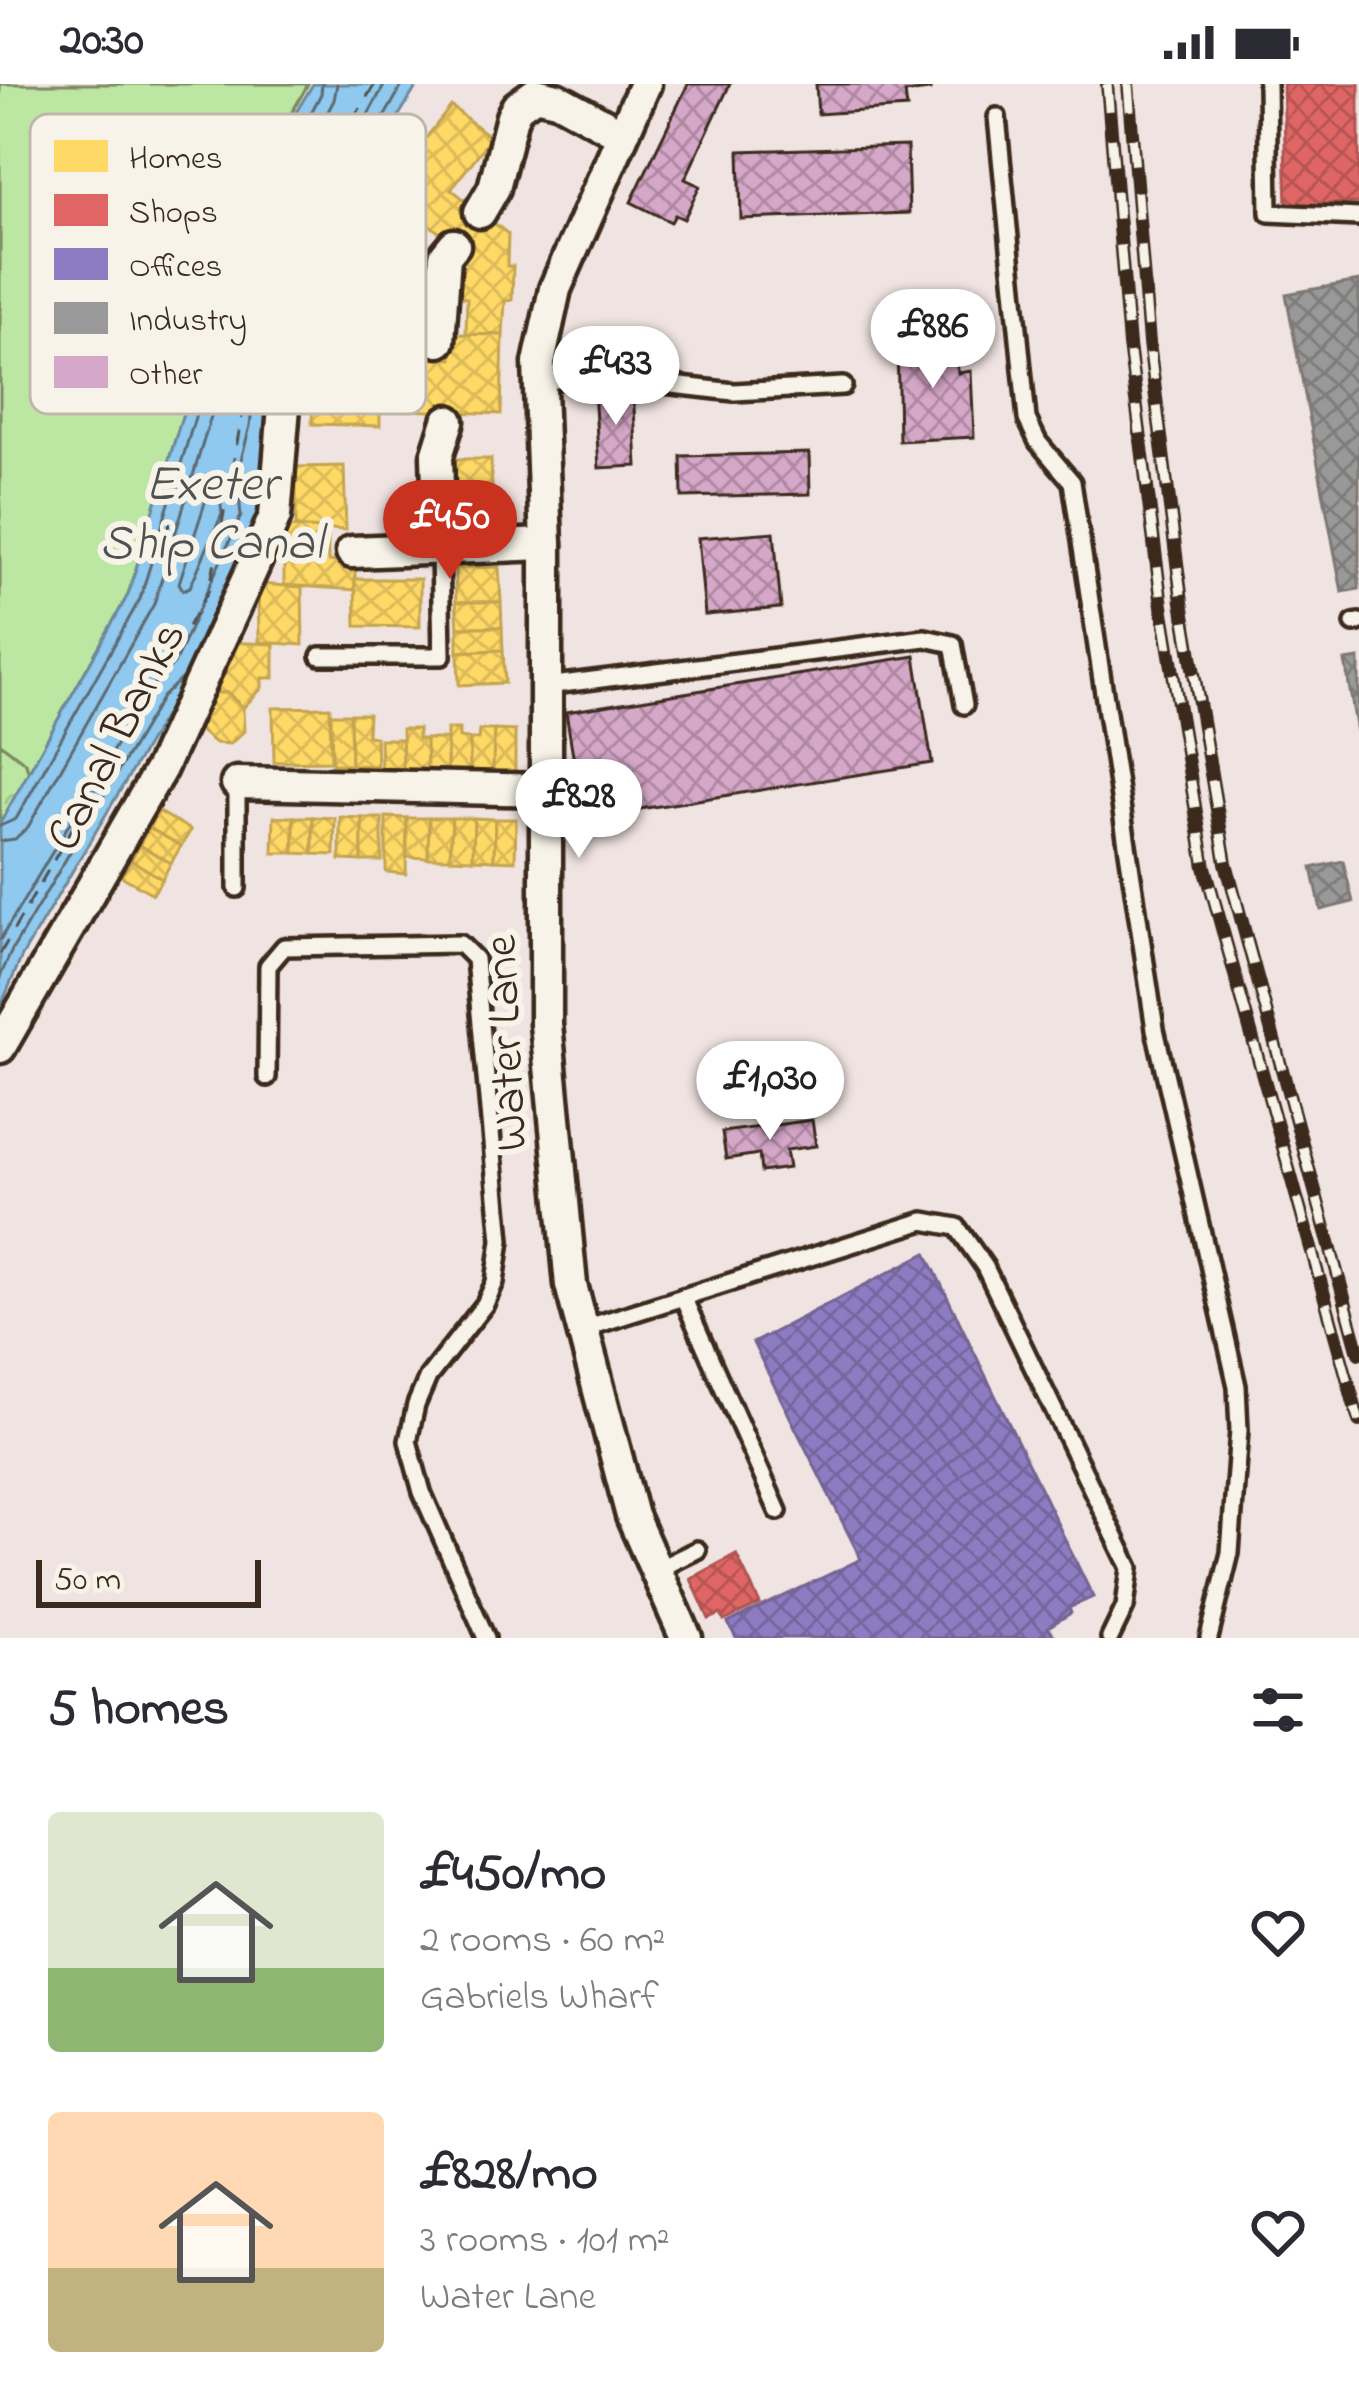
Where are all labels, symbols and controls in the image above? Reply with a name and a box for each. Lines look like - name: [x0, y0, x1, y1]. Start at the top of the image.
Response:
- text: 20:30: [60, 9, 144, 75]
- legend: [30, 114, 426, 414]
- text: Homes: [129, 136, 223, 184]
- text: Shops: [129, 190, 218, 238]
- text: Offices: [129, 244, 222, 292]
- pin: £886: [862, 289, 1004, 391]
- text: Industry: [129, 298, 247, 346]
- text: £886: [897, 299, 969, 356]
- pin: £433: [545, 326, 687, 428]
- text: £433: [580, 336, 652, 393]
- text: Other: [129, 352, 203, 400]
- water label: Exeter Ship Canal: [99, 449, 328, 583]
- pin: £450: [379, 480, 521, 582]
- text: £450: [410, 490, 490, 547]
- street label: Canal Banks: [30, 610, 206, 864]
- pin: £828: [508, 759, 650, 861]
- text: £828: [542, 769, 616, 826]
- street label: Water Lane: [467, 933, 549, 1153]
- pin: £1,030: [672, 1041, 868, 1143]
- text: £1,030: [723, 1051, 817, 1108]
- scale bar: [36, 1554, 261, 1607]
- text: 50 m: [54, 1557, 121, 1605]
- text: 5 homes: [48, 1673, 229, 1748]
- icon: filters: [1245, 1677, 1311, 1743]
- text: £450/mo: [420, 1838, 606, 1913]
- icon: home: [144, 1860, 288, 2004]
- icon: heart: [1245, 1899, 1311, 1965]
- text: 2 rooms · 60 m²: [420, 1913, 665, 1970]
- text: Gabriels Wharf: [420, 1970, 659, 2027]
- text: £828/mo: [420, 2138, 598, 2213]
- icon: home: [144, 2160, 288, 2304]
- icon: heart: [1245, 2199, 1311, 2265]
- text: 3 rooms · 101 m²: [420, 2213, 670, 2270]
- text: Water Lane: [420, 2270, 596, 2327]

